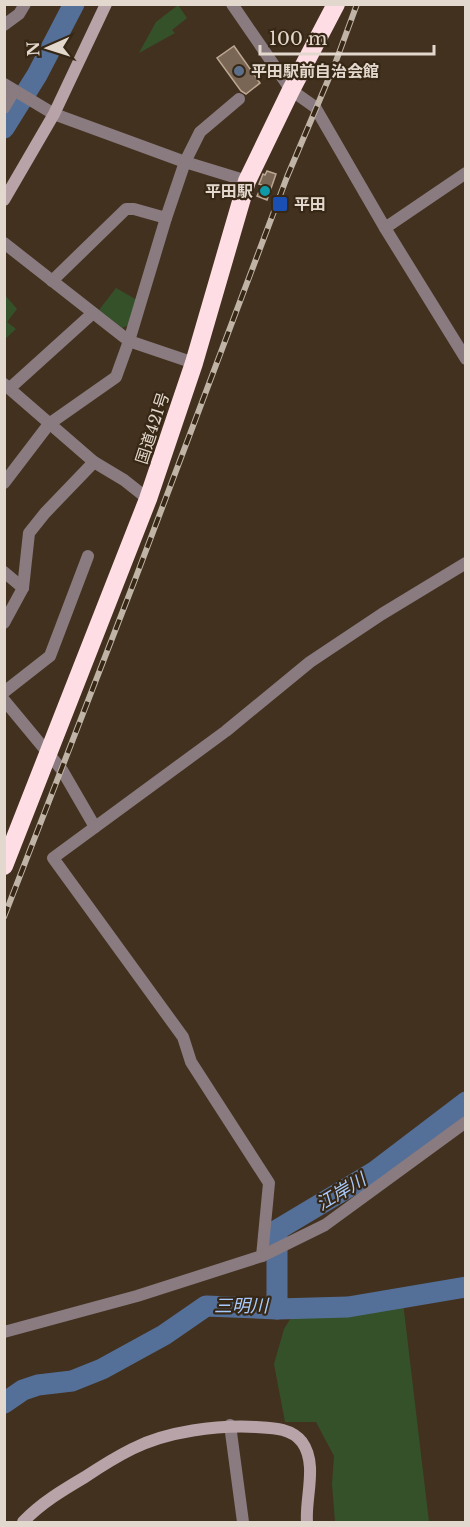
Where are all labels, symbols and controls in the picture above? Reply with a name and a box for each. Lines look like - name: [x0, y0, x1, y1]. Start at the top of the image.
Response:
- north arrow: [18, 18, 78, 78]
- scale bar: [260, 18, 434, 56]
- text: 100 m: [269, 28, 327, 50]
- text: N: [23, 41, 43, 57]
- place label: 平田駅前自治会館: [251, 61, 379, 81]
- marker: 平田駅前自治会館: [232, 64, 246, 78]
- place label: 平田駅: [205, 181, 253, 201]
- marker: 平田駅: [258, 184, 272, 198]
- place label: 平田: [294, 194, 326, 214]
- marker: 平田: [271, 195, 289, 213]
- street label: 国道421号: [131, 390, 173, 466]
- water label: 江岸川: [312, 1168, 372, 1215]
- water label: 三明川: [214, 1295, 270, 1317]

